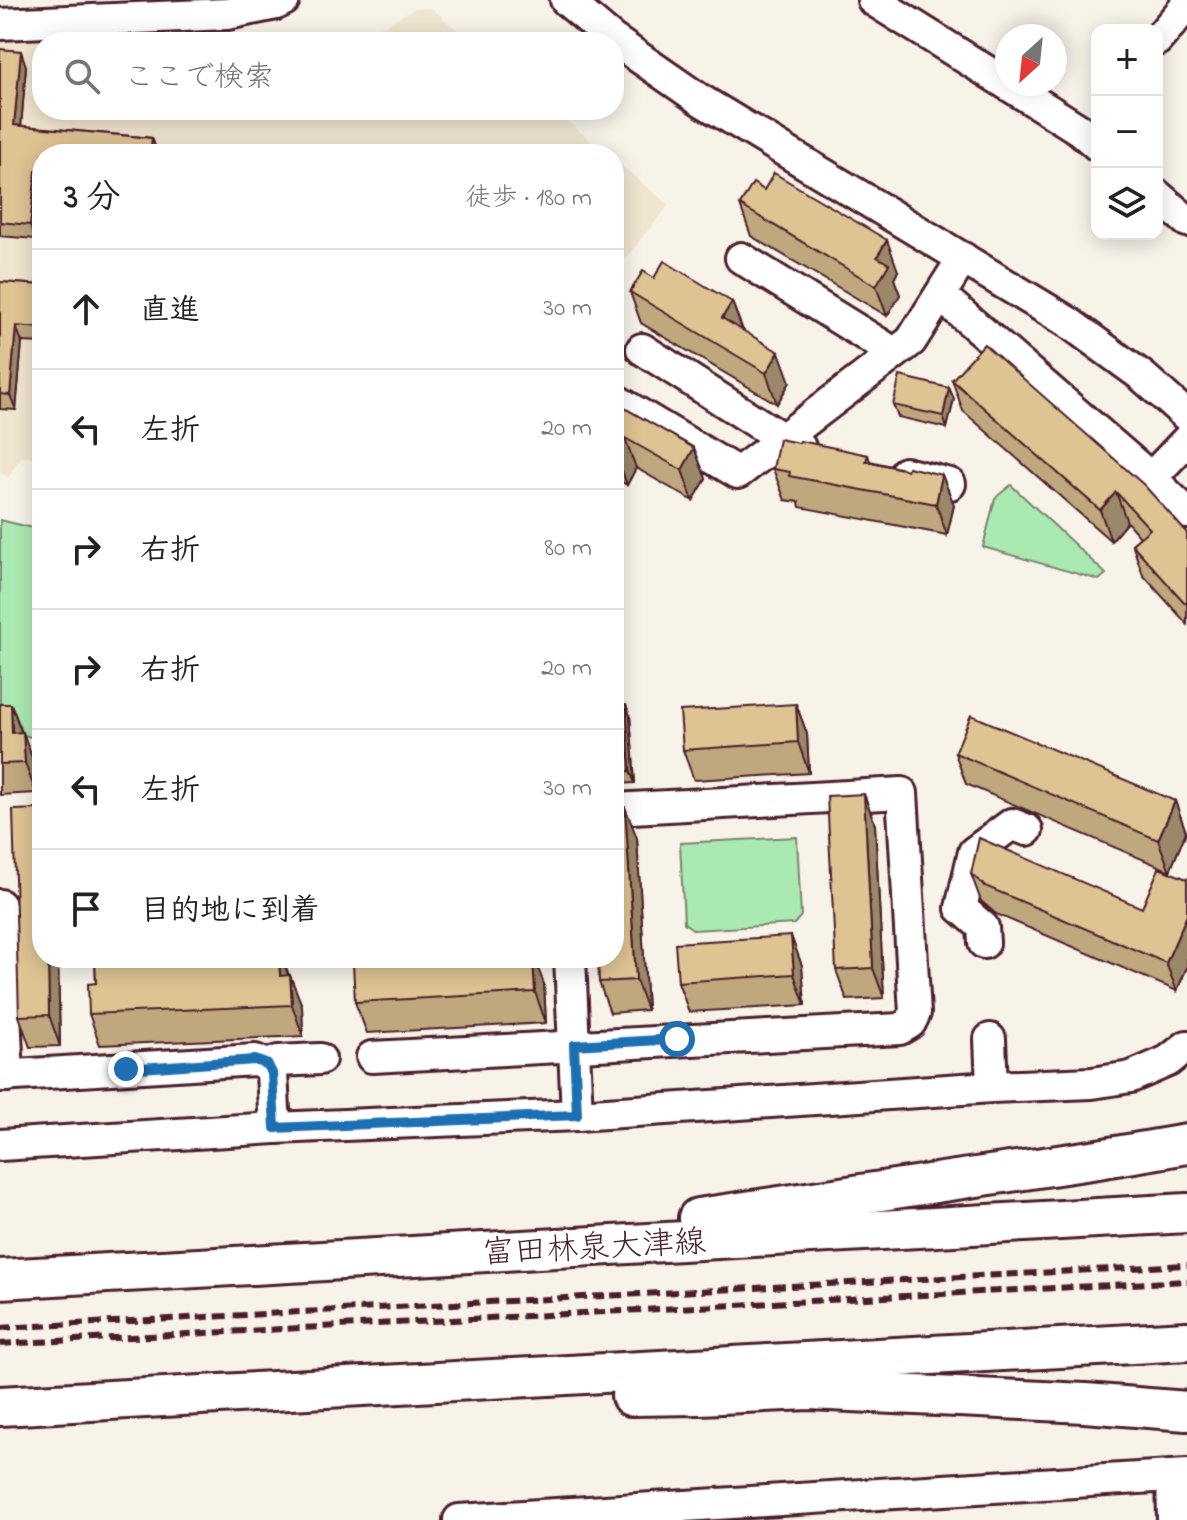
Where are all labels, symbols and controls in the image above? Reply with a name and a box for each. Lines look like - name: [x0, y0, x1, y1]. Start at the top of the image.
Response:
- north arrow: [995, 24, 1067, 96]
- map controls: [1091, 24, 1163, 240]
- button: +: [1091, 24, 1163, 96]
- search box: [32, 32, 624, 120]
- icon: search: [60, 54, 104, 98]
- text: ここで検索: [124, 57, 274, 101]
- button: −: [1091, 96, 1163, 168]
- button: layers: [1091, 168, 1163, 240]
- text: 3 分: [64, 174, 121, 224]
- text: 徒歩 · 180 m: [466, 180, 592, 218]
- icon: ahead: [64, 287, 108, 331]
- text: 直進: [140, 290, 200, 334]
- text: 30 m: [543, 290, 592, 328]
- icon: left: [64, 407, 108, 451]
- text: 左折: [140, 410, 200, 454]
- text: 20 m: [541, 410, 592, 448]
- icon: right: [64, 527, 108, 571]
- text: 右折: [140, 530, 200, 574]
- text: 80 m: [544, 530, 592, 568]
- icon: right: [64, 647, 108, 691]
- text: 右折: [140, 650, 200, 694]
- text: 20 m: [541, 650, 592, 688]
- icon: left: [64, 767, 108, 811]
- text: 左折: [140, 770, 200, 814]
- text: 30 m: [543, 770, 592, 808]
- icon: arrive: [64, 887, 108, 931]
- text: 目的地に到着: [140, 890, 320, 934]
- route start: [659, 1021, 695, 1057]
- route end: [108, 1051, 144, 1087]
- street label: 富田林泉大津線: [481, 1220, 707, 1279]

